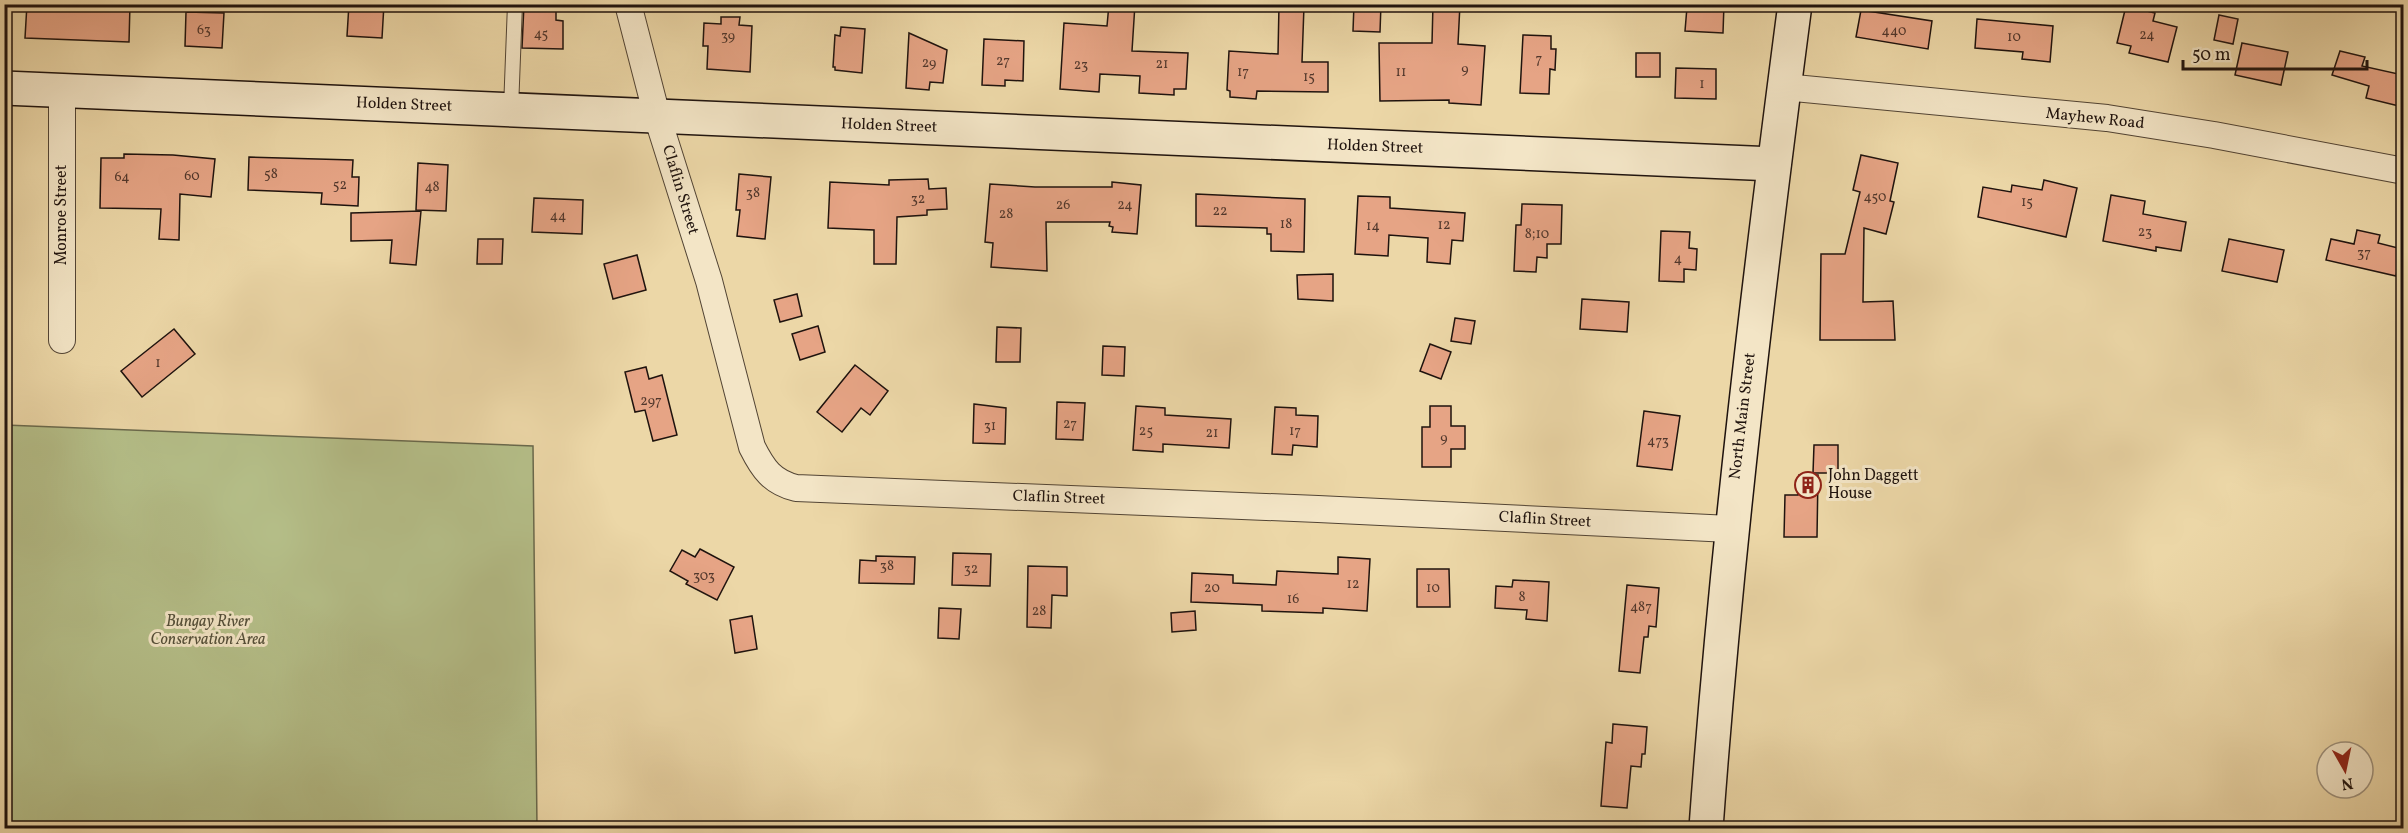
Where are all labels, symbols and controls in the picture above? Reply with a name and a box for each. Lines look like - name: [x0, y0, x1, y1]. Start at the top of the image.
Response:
- house number: 63: [197, 21, 211, 40]
- house number: 440: [1882, 22, 1906, 41]
- house number: 45: [534, 25, 548, 44]
- house number: 24: [2139, 26, 2155, 45]
- house number: 39: [721, 27, 735, 46]
- house number: 10: [2007, 28, 2021, 47]
- scale bar: [2183, 33, 2368, 71]
- text: 50 m: [2192, 43, 2231, 68]
- house number: 7: [1536, 50, 1543, 69]
- house number: 27: [996, 52, 1010, 71]
- house number: 29: [922, 54, 936, 73]
- house number: 21: [1156, 55, 1168, 74]
- house number: 23: [1074, 56, 1088, 75]
- house number: 9: [1461, 60, 1469, 79]
- house number: 17: [1237, 63, 1249, 82]
- house number: 11: [1396, 63, 1406, 82]
- house number: 15: [1303, 68, 1315, 87]
- house number: 1: [1699, 75, 1705, 94]
- street label: Holden Street: [355, 92, 453, 118]
- street label: Mayhew Road: [2045, 103, 2145, 135]
- street label: Holden Street: [840, 113, 938, 139]
- street label: Holden Street: [1326, 134, 1424, 160]
- street label: Claflin Street: [656, 142, 704, 238]
- street label: Monroe Street: [51, 164, 73, 265]
- house number: 58: [264, 165, 278, 184]
- house number: 60: [184, 167, 200, 186]
- house number: 64: [114, 168, 130, 187]
- house number: 52: [333, 176, 347, 195]
- house number: 48: [424, 178, 440, 197]
- house number: 38: [746, 184, 760, 203]
- house number: 450: [1864, 188, 1886, 207]
- house number: 32: [911, 190, 925, 209]
- house number: 15: [2021, 193, 2033, 212]
- house number: 26: [1056, 196, 1070, 215]
- house number: 24: [1117, 196, 1133, 215]
- house number: 22: [1212, 202, 1228, 221]
- house number: 28: [999, 205, 1013, 224]
- house number: 44: [550, 207, 566, 226]
- house number: 18: [1280, 215, 1292, 234]
- house number: 12: [1438, 216, 1450, 235]
- house number: 14: [1366, 217, 1380, 236]
- house number: 23: [2138, 223, 2152, 242]
- house number: 8;10: [1525, 225, 1549, 244]
- house number: 37: [2357, 244, 2371, 263]
- house number: 4: [1674, 250, 1682, 269]
- street label: North Main Street: [1724, 351, 1762, 481]
- house number: 1: [155, 354, 161, 373]
- house number: 297: [640, 392, 662, 411]
- house number: 27: [1063, 415, 1077, 434]
- house number: 31: [984, 417, 996, 436]
- house number: 25: [1139, 422, 1153, 441]
- house number: 17: [1289, 422, 1301, 441]
- house number: 21: [1206, 424, 1218, 443]
- house number: 9: [1440, 429, 1448, 448]
- house number: 473: [1647, 432, 1669, 451]
- place label: John Daggett House: [1828, 465, 1919, 505]
- building icon: John Daggett House: [1793, 470, 1823, 500]
- street label: Claflin Street: [1012, 485, 1106, 511]
- street label: Claflin Street: [1498, 507, 1592, 533]
- house number: 38: [880, 557, 894, 576]
- house number: 32: [964, 560, 978, 579]
- house number: 303: [693, 567, 715, 586]
- house number: 12: [1347, 575, 1359, 594]
- house number: 20: [1204, 579, 1220, 598]
- house number: 10: [1426, 579, 1440, 598]
- house number: 8: [1518, 588, 1526, 607]
- house number: 16: [1287, 590, 1299, 609]
- house number: 487: [1630, 598, 1652, 617]
- house number: 28: [1032, 602, 1046, 621]
- park label: Bungay River Conservation Area: [150, 611, 266, 651]
- north arrow: [2315, 740, 2375, 800]
- text: N: [2339, 771, 2354, 795]

